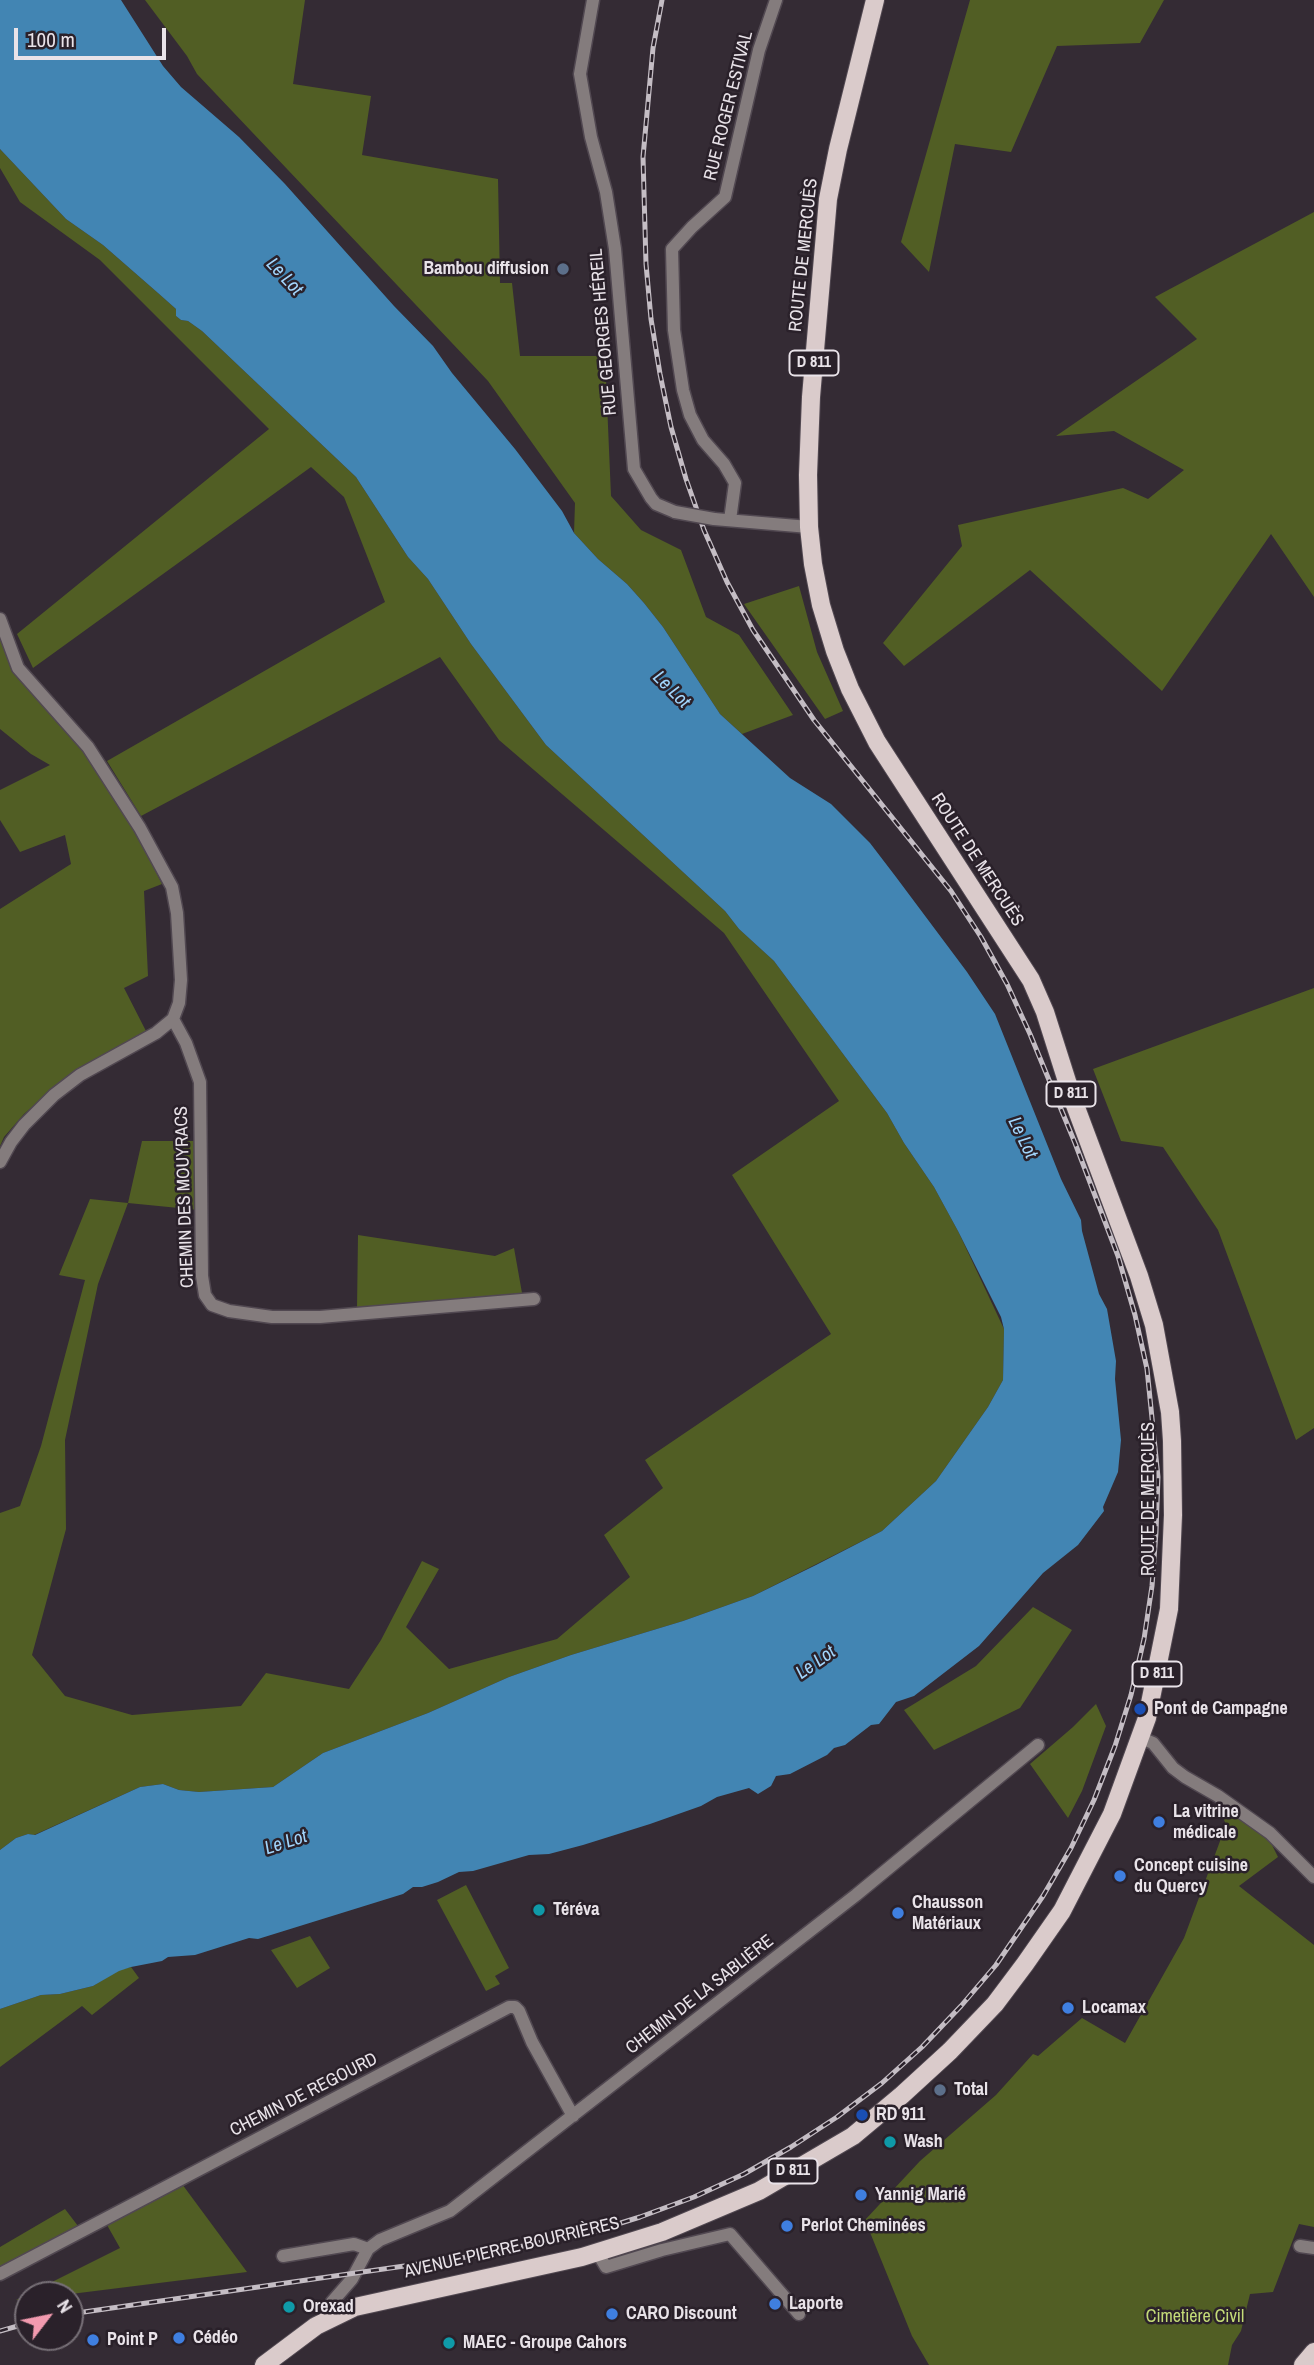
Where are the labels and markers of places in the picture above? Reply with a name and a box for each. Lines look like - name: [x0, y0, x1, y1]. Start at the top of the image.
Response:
- place label: Bambou diffusion: [424, 258, 549, 280]
- marker: Bambou diffusion: [555, 261, 571, 277]
- place label: Pont de Campagne: [1154, 1698, 1288, 1720]
- marker: Pont de Campagne: [1132, 1701, 1148, 1717]
- place label: La vitrine médicale: [1173, 1801, 1239, 1843]
- marker: La vitrine médicale: [1151, 1814, 1167, 1830]
- place label: Concept cuisine du Quercy: [1134, 1855, 1248, 1898]
- marker: Concept cuisine du Quercy: [1112, 1868, 1128, 1884]
- place label: Chausson Matériaux: [912, 1892, 983, 1934]
- place label: Téréva: [553, 1899, 600, 1921]
- marker: Téréva: [531, 1902, 547, 1918]
- marker: Chausson Matériaux: [890, 1905, 906, 1921]
- place label: Locamax: [1082, 1997, 1146, 2019]
- marker: Locamax: [1060, 2000, 1076, 2016]
- place label: Total: [954, 2079, 988, 2101]
- marker: Total: [932, 2082, 948, 2098]
- place label: RD 911: [876, 2104, 925, 2126]
- marker: RD 911: [854, 2107, 870, 2123]
- place label: Wash: [904, 2131, 943, 2153]
- marker: Wash: [882, 2134, 898, 2150]
- place label: Yannig Marié: [875, 2184, 966, 2206]
- marker: Yannig Marié: [853, 2187, 869, 2203]
- place label: Perlot Cheminées: [801, 2215, 926, 2237]
- marker: Perlot Cheminées: [779, 2218, 795, 2234]
- place label: Laporte: [789, 2293, 843, 2315]
- place label: Orexad: [303, 2296, 354, 2318]
- marker: Laporte: [767, 2296, 783, 2312]
- marker: Orexad: [281, 2299, 297, 2315]
- place label: CARO Discount: [626, 2303, 737, 2325]
- marker: CARO Discount: [604, 2306, 620, 2322]
- place label: Cédéo: [193, 2327, 238, 2349]
- place label: Point P: [107, 2329, 158, 2351]
- marker: Cédéo: [171, 2330, 187, 2346]
- marker: Point P: [85, 2332, 101, 2348]
- place label: MAEC - Groupe Cahors: [463, 2332, 627, 2354]
- marker: MAEC - Groupe Cahors: [441, 2335, 457, 2351]

